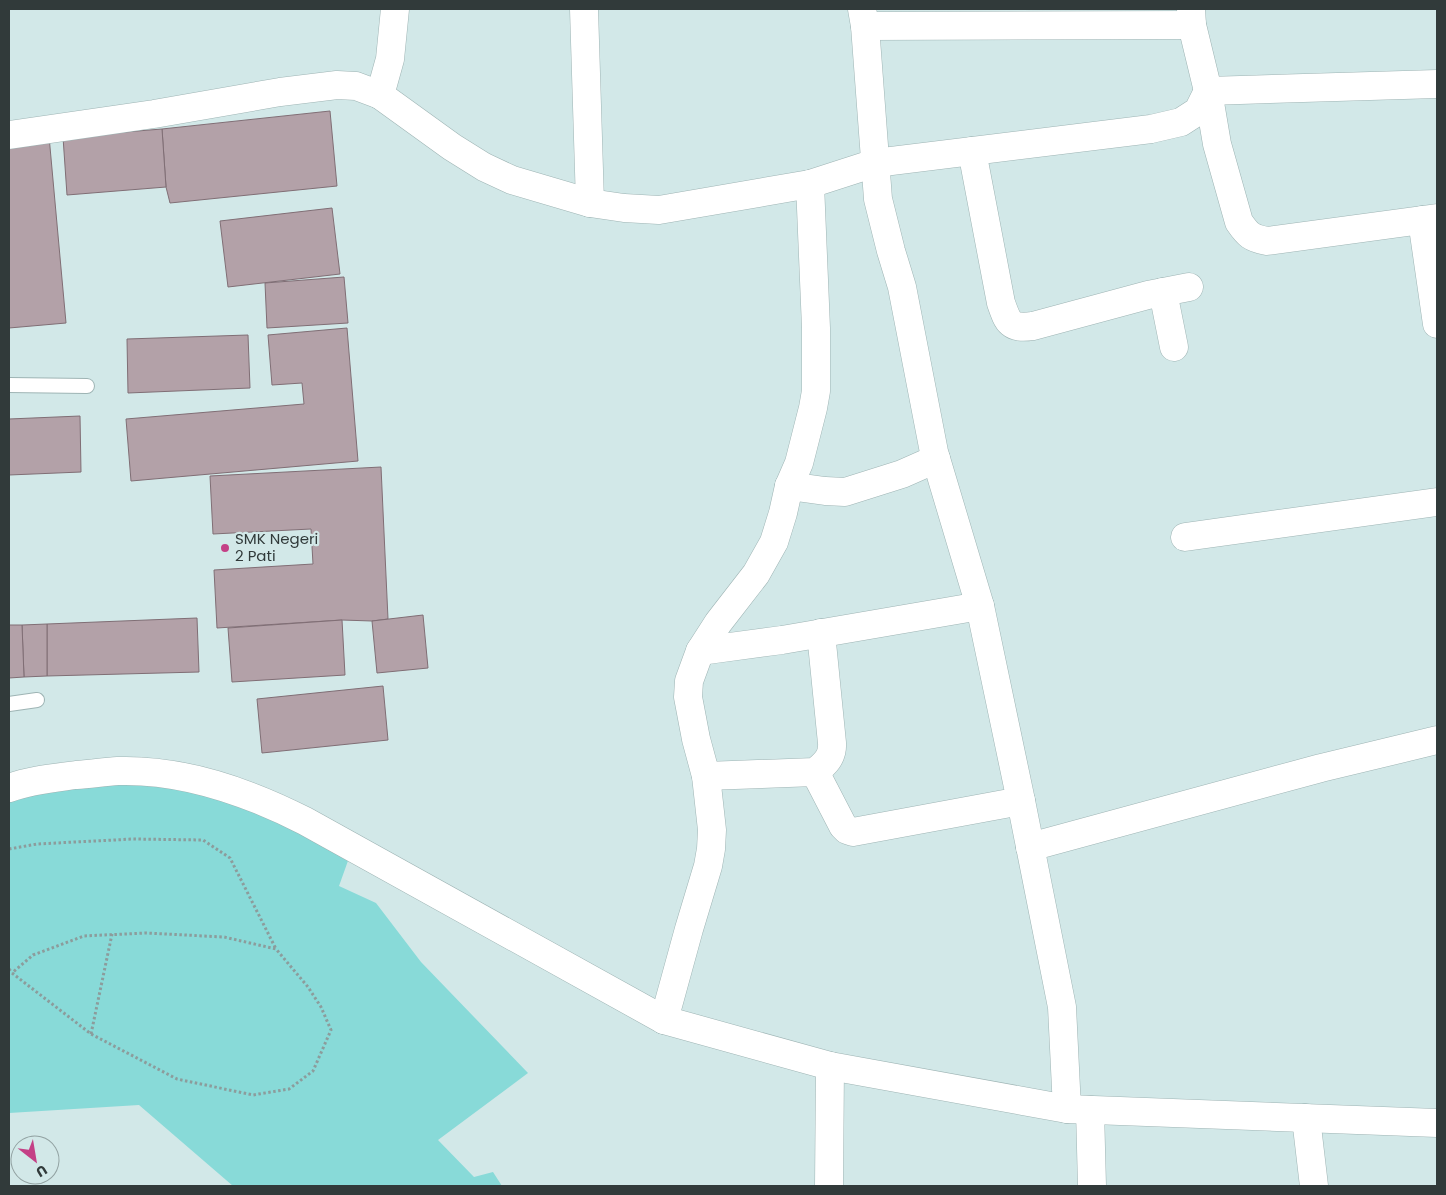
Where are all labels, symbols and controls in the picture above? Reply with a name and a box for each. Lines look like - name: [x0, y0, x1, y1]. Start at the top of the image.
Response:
- place label: SMK Negeri 2 Pati: [235, 528, 318, 566]
- marker: SMK Negeri 2 Pati: [219, 542, 231, 554]
- north arrow: [10, 1135, 60, 1185]
- text: U: [32, 1160, 51, 1182]

